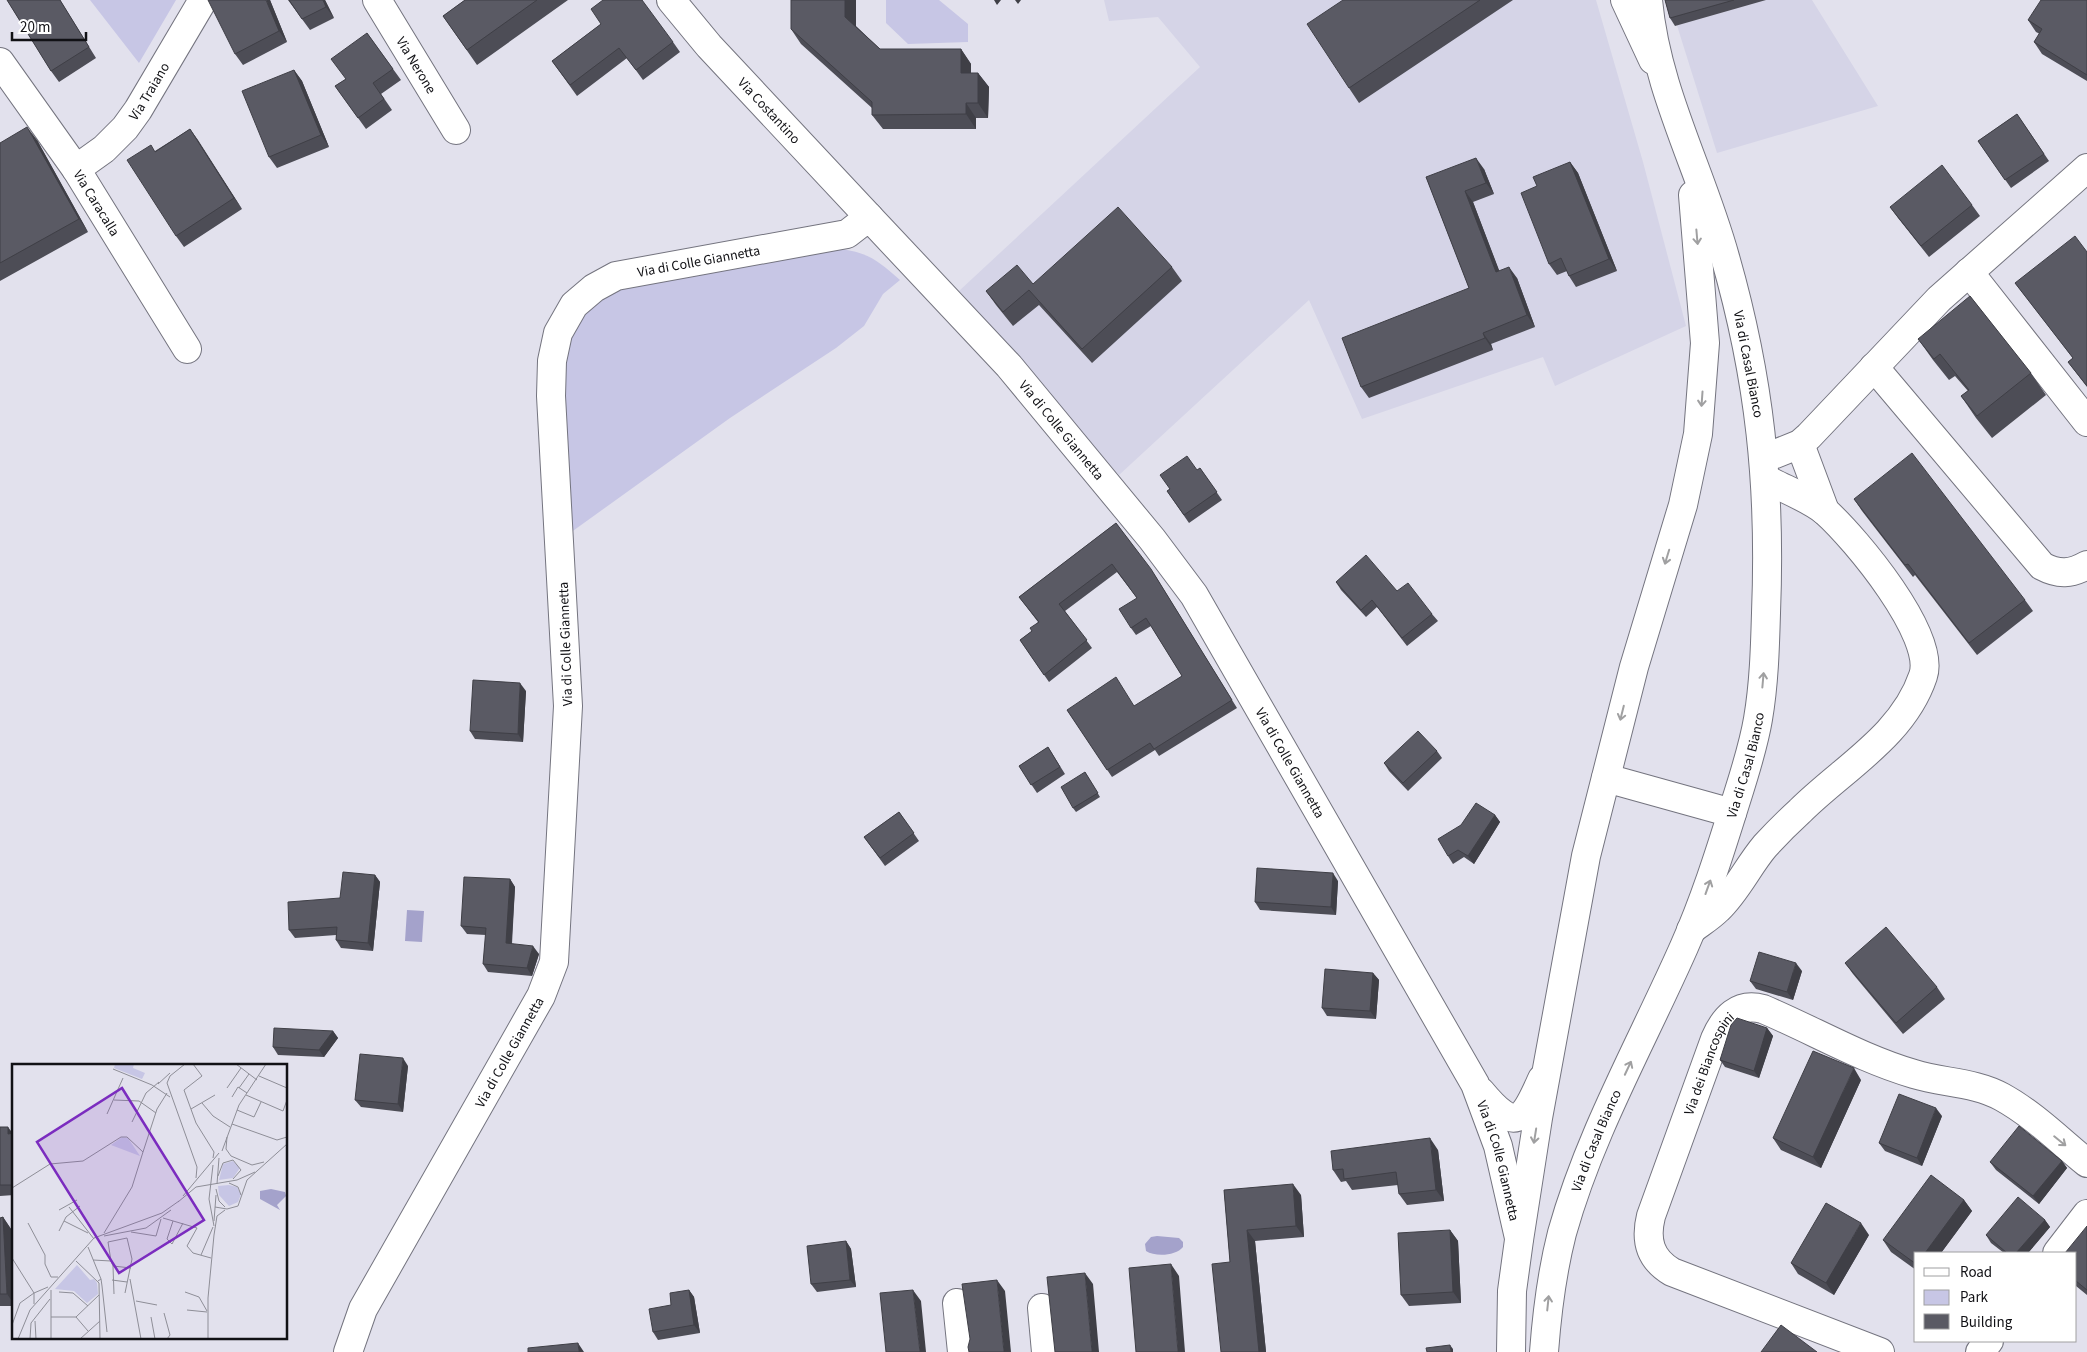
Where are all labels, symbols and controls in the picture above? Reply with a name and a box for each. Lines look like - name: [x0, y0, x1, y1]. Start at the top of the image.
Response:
- scale bar: [12, 10, 86, 42]
- text: 20 m: [20, 17, 50, 38]
- street label: Via Nerone: [391, 33, 441, 98]
- street label: Via Traiano: [124, 59, 175, 125]
- street label: Via Costantino: [733, 74, 805, 149]
- street label: Via Caracalla: [68, 166, 124, 240]
- one-way arrow: [1692, 228, 1701, 244]
- street label: Via di Colle Giannetta: [636, 241, 762, 283]
- street label: Via di Casal Bianco: [1728, 309, 1768, 420]
- street label: Via di Colle Giannetta: [1014, 376, 1108, 485]
- one-way arrow: [1697, 391, 1707, 407]
- one-way arrow: [1662, 549, 1672, 565]
- street label: Via di Colle Giannetta: [554, 582, 578, 706]
- one-way arrow: [1758, 672, 1767, 688]
- street label: Via di Colle Giannetta: [1250, 704, 1329, 822]
- one-way arrow: [1617, 705, 1627, 721]
- street label: Via di Casal Bianco: [1722, 711, 1770, 821]
- one-way arrow: [1704, 880, 1713, 895]
- street label: Via di Colle Giannetta: [470, 994, 549, 1112]
- street label: Via dei Biancospini: [1679, 1008, 1739, 1118]
- one-way arrow: [1623, 1060, 1633, 1075]
- inset map: [12, 1064, 288, 1340]
- street label: Via di Casal Bianco: [1567, 1087, 1627, 1195]
- street label: Via di Colle Giannetta: [1471, 1098, 1524, 1223]
- one-way arrow: [1530, 1128, 1540, 1144]
- one-way arrow: [2053, 1136, 2066, 1147]
- legend: [1914, 1252, 2077, 1342]
- text: Road: [1960, 1262, 1992, 1283]
- text: Park: [1960, 1287, 1989, 1308]
- one-way arrow: [1543, 1296, 1553, 1312]
- text: Building: [1960, 1312, 2013, 1333]

